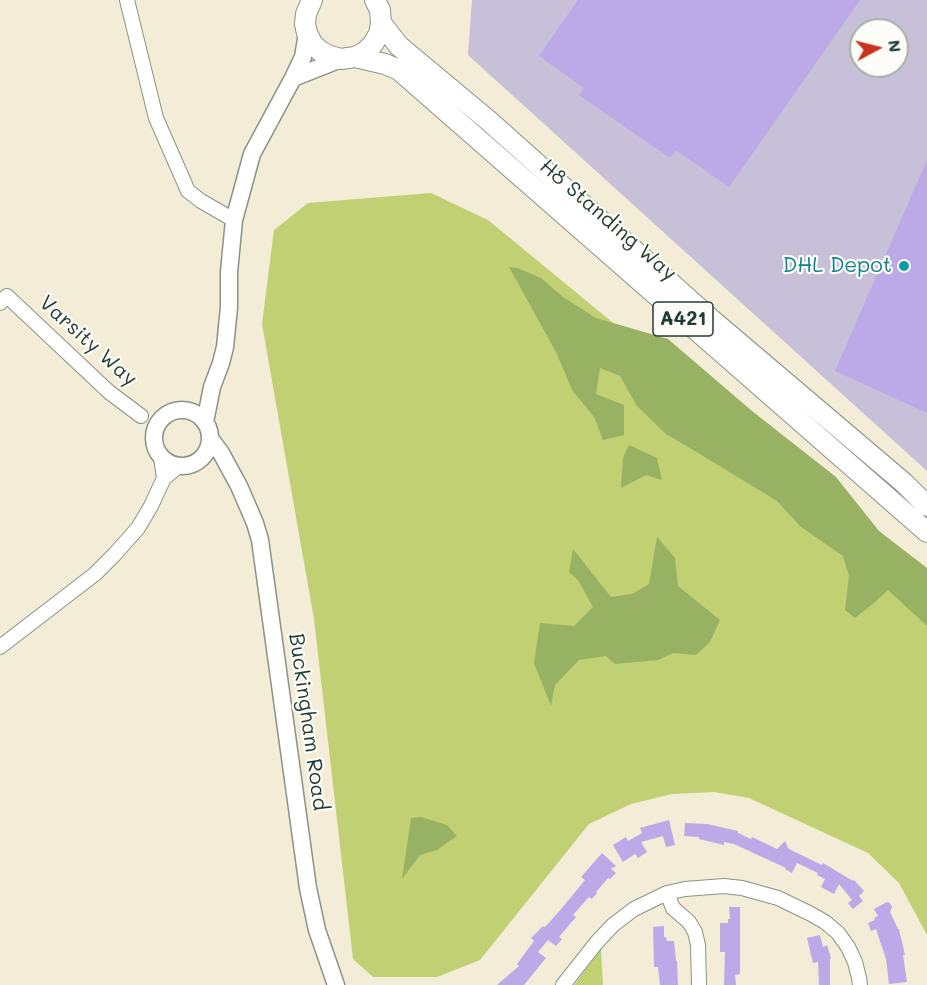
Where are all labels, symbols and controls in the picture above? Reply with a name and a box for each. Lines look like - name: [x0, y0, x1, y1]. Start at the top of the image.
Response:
- north arrow: [849, 18, 909, 78]
- text: N: [884, 39, 907, 53]
- street label: H8 Standing Way: [534, 154, 682, 286]
- place label: DHL Depot: [783, 253, 892, 279]
- marker: DHL Depot: [897, 259, 911, 273]
- street label: Varsity Way: [34, 290, 142, 392]
- road number: A421: [653, 302, 713, 336]
- street label: Buckingham Road: [283, 632, 333, 812]

